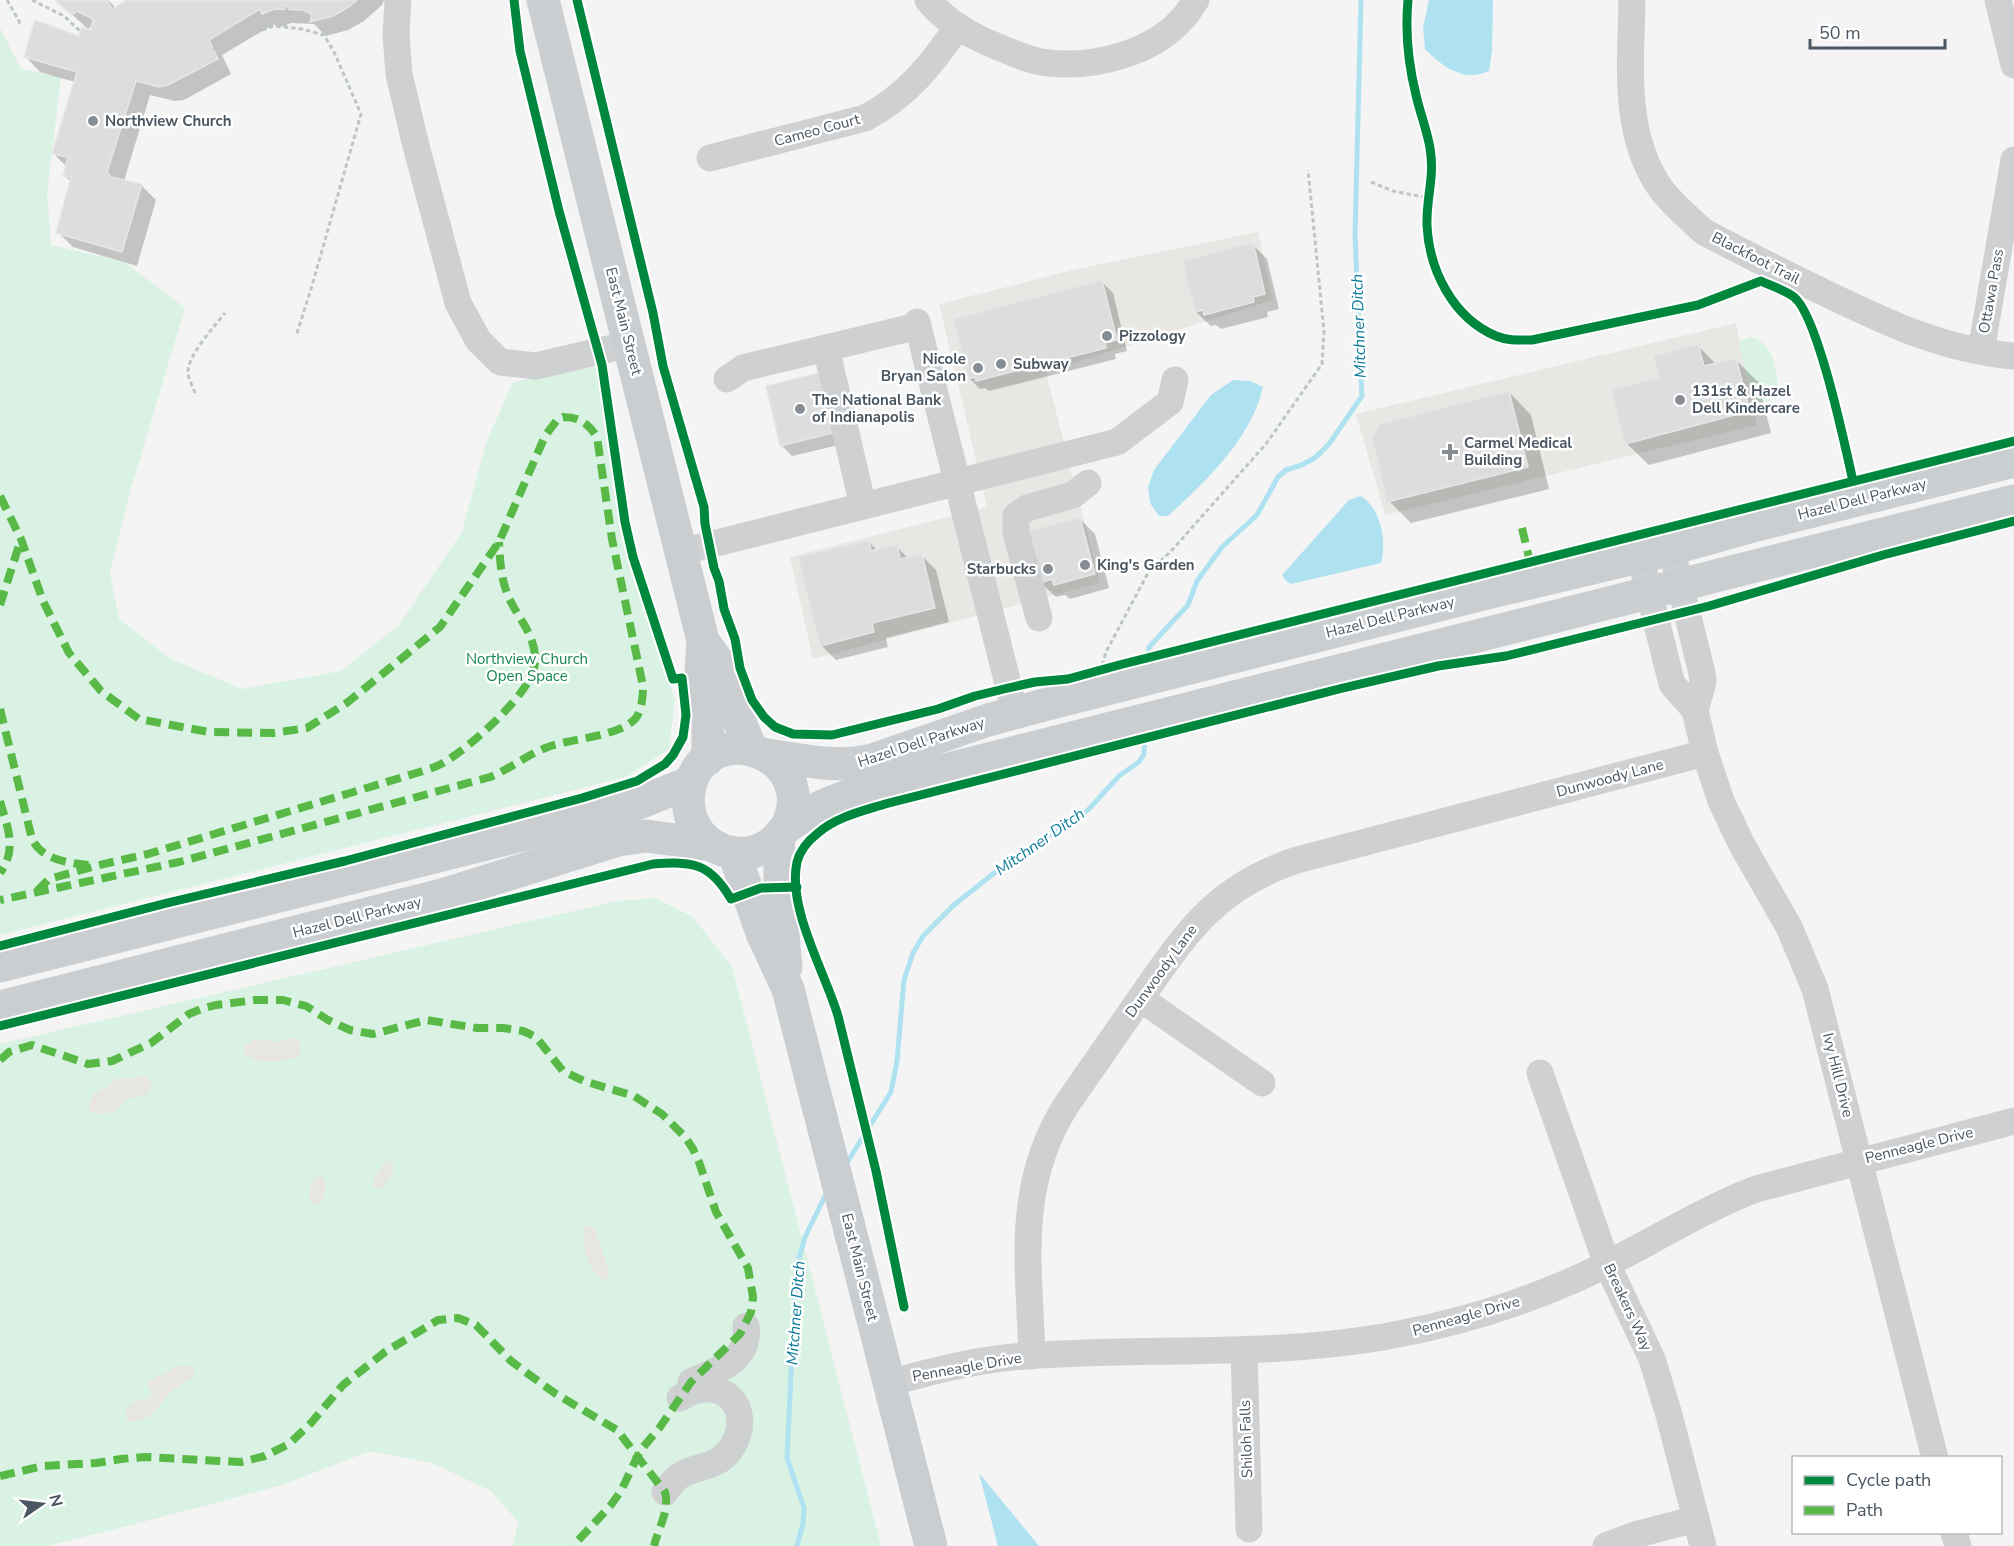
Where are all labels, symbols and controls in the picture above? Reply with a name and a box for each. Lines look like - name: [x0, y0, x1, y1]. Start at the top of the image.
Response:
- scale bar: [1810, 12, 1945, 50]
- text: 50 m: [1819, 21, 1861, 45]
- street label: Cameo Court: [772, 109, 863, 151]
- place label: Northview Church: [105, 111, 231, 131]
- marker: Northview Church: [86, 114, 100, 128]
- street label: Blackfoot Trail: [1708, 227, 1804, 289]
- street label: Ottawa Pass: [1974, 247, 2008, 335]
- street label: East Main Street: [601, 265, 647, 378]
- water label: Mitchner Ditch: [1346, 273, 1372, 379]
- place label: Pizzology: [1119, 326, 1186, 346]
- marker: Pizzology: [1100, 329, 1114, 343]
- place label: Nicole Bryan Salon: [881, 349, 966, 386]
- place label: Subway: [1013, 354, 1069, 374]
- marker: Subway: [994, 357, 1008, 371]
- marker: Nicole Bryan Salon: [971, 361, 985, 375]
- place label: 131st & Hazel Dell Kindercare: [1692, 381, 1800, 418]
- place label: The National Bank of Indianapolis: [812, 390, 942, 427]
- marker: 131st & Hazel Dell Kindercare: [1673, 393, 1687, 407]
- marker: The National Bank of Indianapolis: [793, 402, 807, 416]
- place label: Carmel Medical Building: [1464, 433, 1572, 470]
- marker: Carmel Medical Building: [1441, 443, 1459, 461]
- street label: Hazel Dell Parkway: [1796, 473, 1929, 525]
- place label: King's Garden: [1097, 555, 1195, 575]
- marker: King's Garden: [1078, 558, 1092, 572]
- place label: Starbucks: [967, 559, 1036, 579]
- marker: Starbucks: [1041, 562, 1055, 576]
- street label: Hazel Dell Parkway: [1324, 591, 1457, 643]
- park label: Northview Church Open Space: [466, 649, 588, 686]
- street label: Hazel Dell Parkway: [855, 712, 987, 772]
- street label: Dunwoody Lane: [1554, 754, 1666, 802]
- water label: Mitchner Ditch: [991, 803, 1089, 881]
- street label: Hazel Dell Parkway: [291, 891, 424, 943]
- street label: Dunwoody Lane: [1121, 921, 1201, 1021]
- street label: Ivy Hill Drive: [1818, 1031, 1858, 1119]
- street label: Penneagle Drive: [1863, 1122, 1975, 1168]
- street label: East Main Street: [837, 1211, 883, 1324]
- water label: Mitchner Ditch: [781, 1260, 811, 1366]
- street label: Breakers Way: [1599, 1260, 1657, 1354]
- street label: Penneagle Drive: [1410, 1291, 1522, 1341]
- street label: Penneagle Drive: [911, 1348, 1023, 1386]
- street label: Shiloh Falls: [1235, 1400, 1257, 1478]
- legend: [1792, 1456, 2002, 1534]
- text: Cycle path: [1846, 1468, 1931, 1492]
- north arrow: [12, 1474, 72, 1534]
- text: N: [43, 1492, 68, 1509]
- text: Path: [1846, 1498, 1883, 1522]

